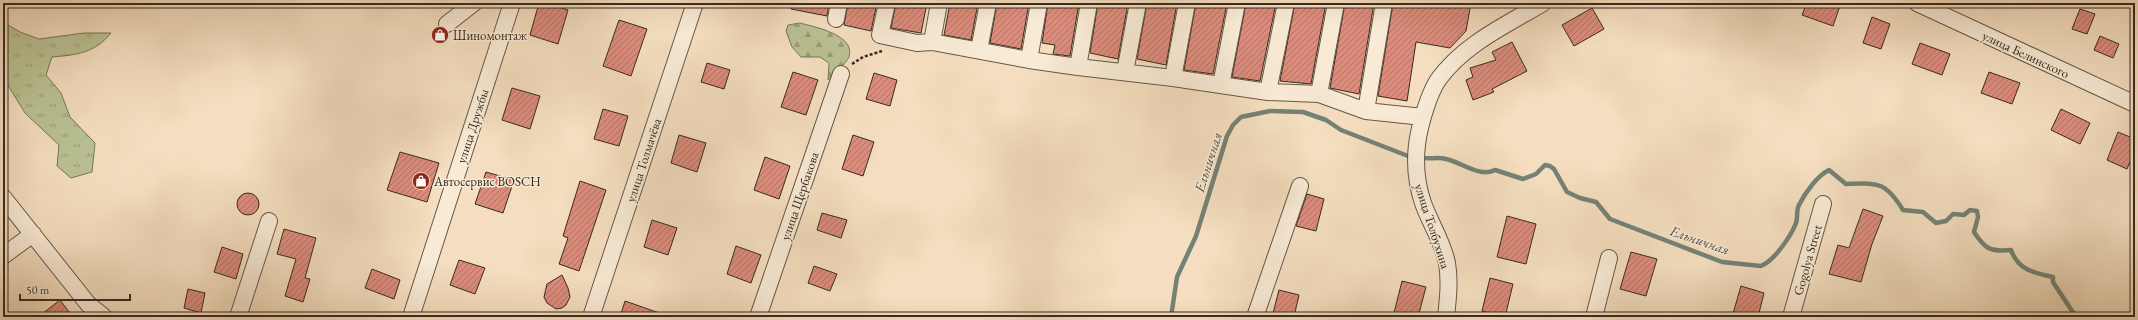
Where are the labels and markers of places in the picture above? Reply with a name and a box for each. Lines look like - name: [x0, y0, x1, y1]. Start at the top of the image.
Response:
- shop icon: Шиномонтаж: [430, 25, 450, 45]
- place label: Шиномонтаж: [453, 27, 527, 44]
- shop icon: Автосервис BOSCH: [411, 171, 431, 191]
- place label: Автосервис BOSCH: [433, 173, 541, 190]

